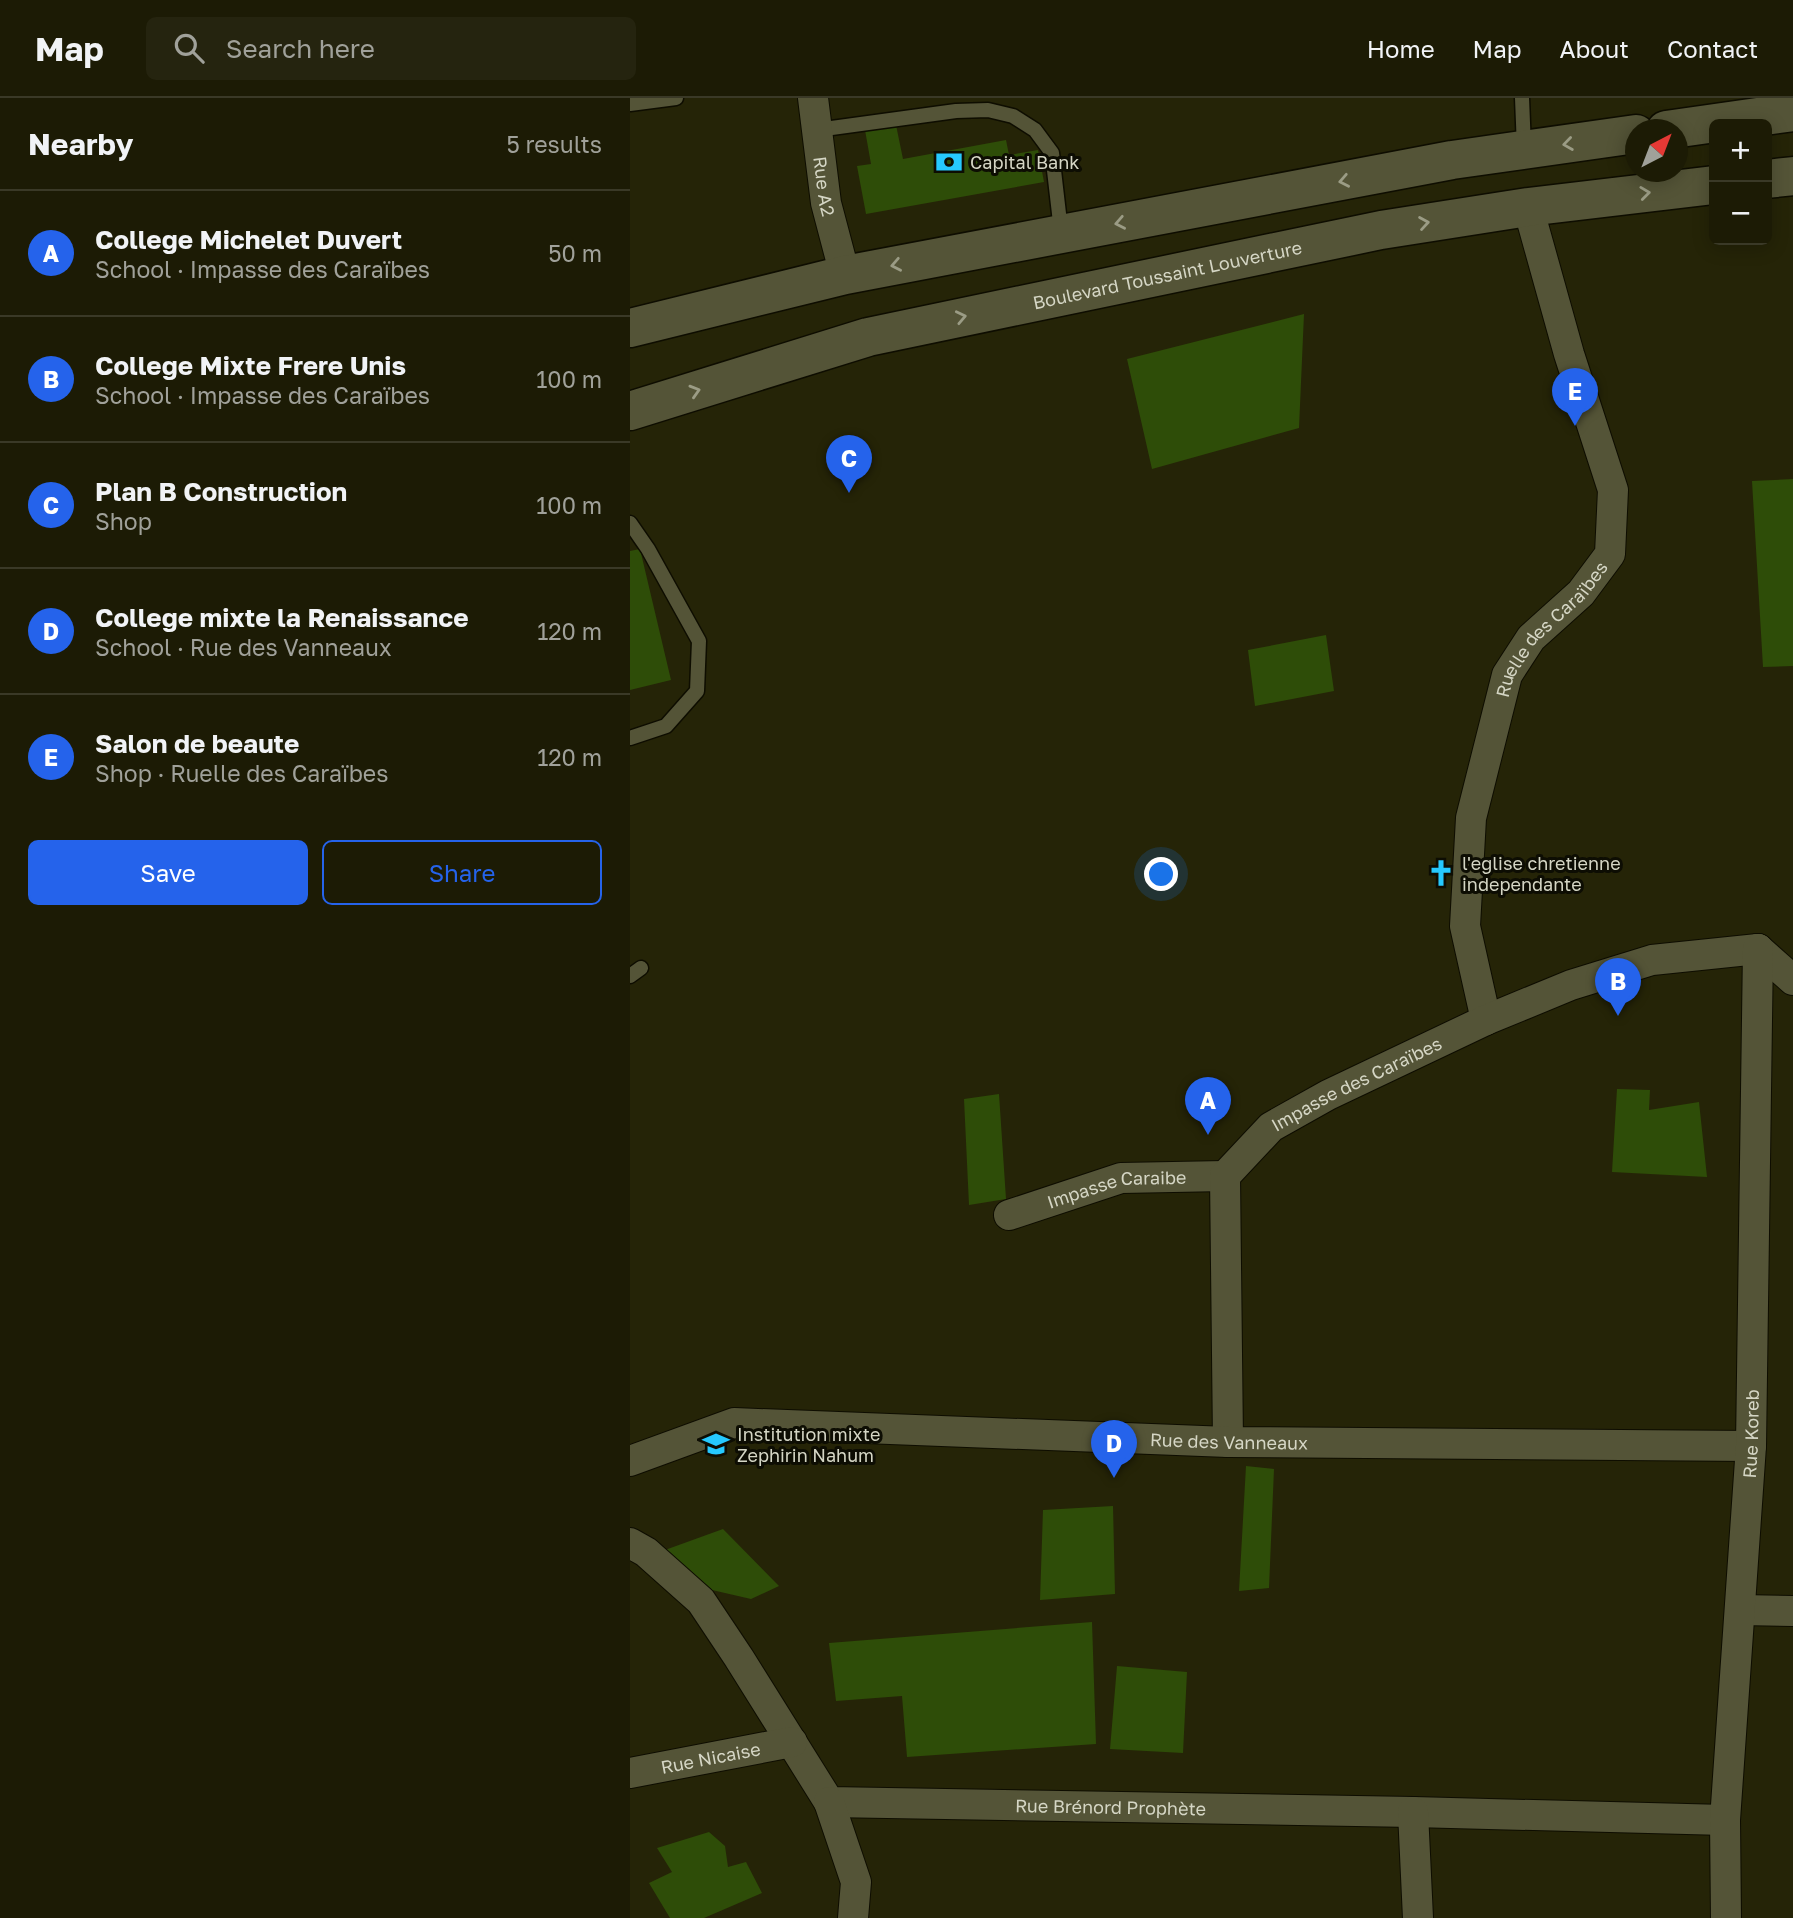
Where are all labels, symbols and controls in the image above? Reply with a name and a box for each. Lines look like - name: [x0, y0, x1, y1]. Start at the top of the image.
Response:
- search box: [146, 17, 636, 80]
- text: Map: [35, 29, 104, 68]
- icon: search: [170, 29, 208, 67]
- text: Search here: [226, 33, 375, 64]
- text: Home: [1367, 34, 1435, 63]
- text: Map: [1473, 34, 1522, 63]
- text: About: [1560, 34, 1629, 63]
- text: Contact: [1667, 34, 1758, 63]
- north arrow: [1625, 119, 1688, 182]
- map controls: [1709, 119, 1772, 245]
- button: +: [1709, 119, 1772, 182]
- text: Nearby: [28, 126, 133, 162]
- text: 5 results: [506, 130, 602, 158]
- one-way arrow: [1562, 136, 1574, 151]
- bank icon: Capital Bank: [934, 147, 964, 177]
- place label: Capital Bank: [970, 151, 1079, 173]
- street label: Rue A2: [809, 155, 840, 219]
- one-way arrow: [1338, 172, 1350, 187]
- button: −: [1709, 182, 1772, 245]
- one-way arrow: [1639, 186, 1651, 201]
- one-way arrow: [1114, 215, 1126, 230]
- one-way arrow: [1418, 216, 1430, 231]
- text: College Michelet Duvert: [95, 224, 402, 255]
- street label: Boulevard Toussaint Louverture: [1031, 236, 1304, 313]
- text: A: [43, 239, 59, 267]
- text: 50 m: [548, 239, 602, 267]
- text: School · Impasse des Caraïbes: [95, 255, 430, 283]
- one-way arrow: [890, 257, 902, 272]
- one-way arrow: [955, 311, 967, 326]
- text: College Mixte Frere Unis: [95, 350, 406, 381]
- text: B: [43, 365, 59, 393]
- text: 100 m: [536, 365, 602, 393]
- pin: E: [1552, 368, 1598, 426]
- text: School · Impasse des Caraïbes: [95, 381, 430, 409]
- one-way arrow: [688, 385, 701, 399]
- pin: C: [826, 435, 872, 493]
- text: Plan B Construction: [95, 476, 347, 507]
- text: C: [43, 491, 59, 519]
- text: 100 m: [536, 491, 602, 519]
- text: Shop: [95, 507, 152, 535]
- street label: Ruelle des Caraïbes: [1491, 557, 1612, 699]
- text: College mixte la Renaissance: [95, 602, 469, 633]
- text: D: [43, 617, 59, 645]
- text: 120 m: [537, 617, 602, 645]
- text: School · Rue des Vanneaux: [95, 633, 392, 661]
- text: Salon de beaute: [95, 728, 299, 759]
- text: E: [44, 743, 58, 771]
- text: 120 m: [537, 743, 602, 771]
- text: Shop · Ruelle des Caraïbes: [95, 759, 388, 787]
- button: Save: [28, 840, 308, 905]
- button: Share: [322, 840, 602, 905]
- place label: l'eglise chretienne independante: [1462, 852, 1621, 895]
- your location: [1144, 857, 1178, 891]
- church icon: l'eglise chretienne independante: [1426, 858, 1456, 888]
- pin: B: [1595, 958, 1641, 1016]
- street label: Impasse des Caraïbes: [1267, 1032, 1445, 1136]
- pin: A: [1185, 1077, 1231, 1135]
- street label: Impasse Caraibe: [1044, 1166, 1187, 1213]
- street label: Rue Koreb: [1738, 1389, 1763, 1479]
- pin: D: [1091, 1420, 1137, 1478]
- place label: Institution mixte Zephirin Nahum: [737, 1423, 880, 1466]
- street label: Rue des Vanneaux: [1150, 1428, 1308, 1454]
- school or university icon: Institution mixte Zephirin Nahum: [701, 1429, 731, 1459]
- street label: Rue Nicaise: [659, 1737, 762, 1778]
- street label: Rue Brénord Prophète: [1015, 1794, 1206, 1819]

